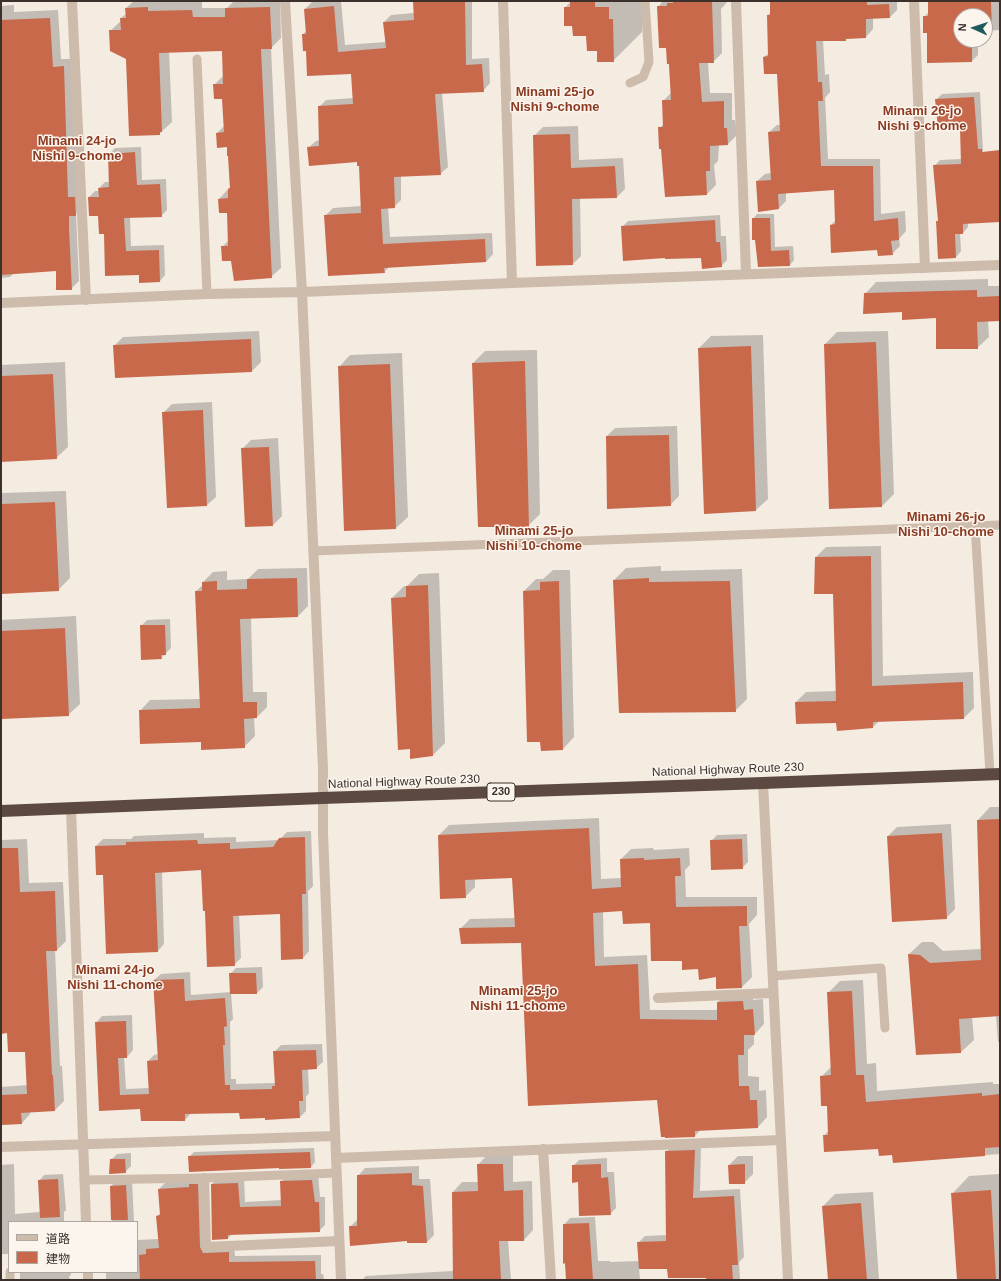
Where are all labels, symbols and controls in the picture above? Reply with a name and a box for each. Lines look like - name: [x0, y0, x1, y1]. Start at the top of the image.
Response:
- north arrow: [953, 8, 993, 48]
- text: N: [956, 23, 968, 32]
- district label: Minami 25-jo Nishi 9-chome: [511, 84, 599, 115]
- district label: Minami 26-jo Nishi 9-chome: [878, 103, 966, 134]
- district label: Minami 24-jo Nishi 9-chome: [33, 133, 121, 164]
- district label: Minami 26-jo Nishi 10-chome: [898, 509, 994, 540]
- district label: Minami 25-jo Nishi 10-chome: [486, 523, 582, 554]
- street label: National Highway Route 230: [652, 760, 804, 780]
- street label: National Highway Route 230: [328, 772, 480, 792]
- road number: 230: [487, 783, 515, 801]
- district label: Minami 24-jo Nishi 11-chome: [67, 962, 163, 993]
- district label: Minami 25-jo Nishi 11-chome: [470, 983, 566, 1014]
- legend: [8, 1221, 138, 1273]
- text: 道路: [46, 1232, 70, 1246]
- text: 建物: [46, 1252, 70, 1266]

